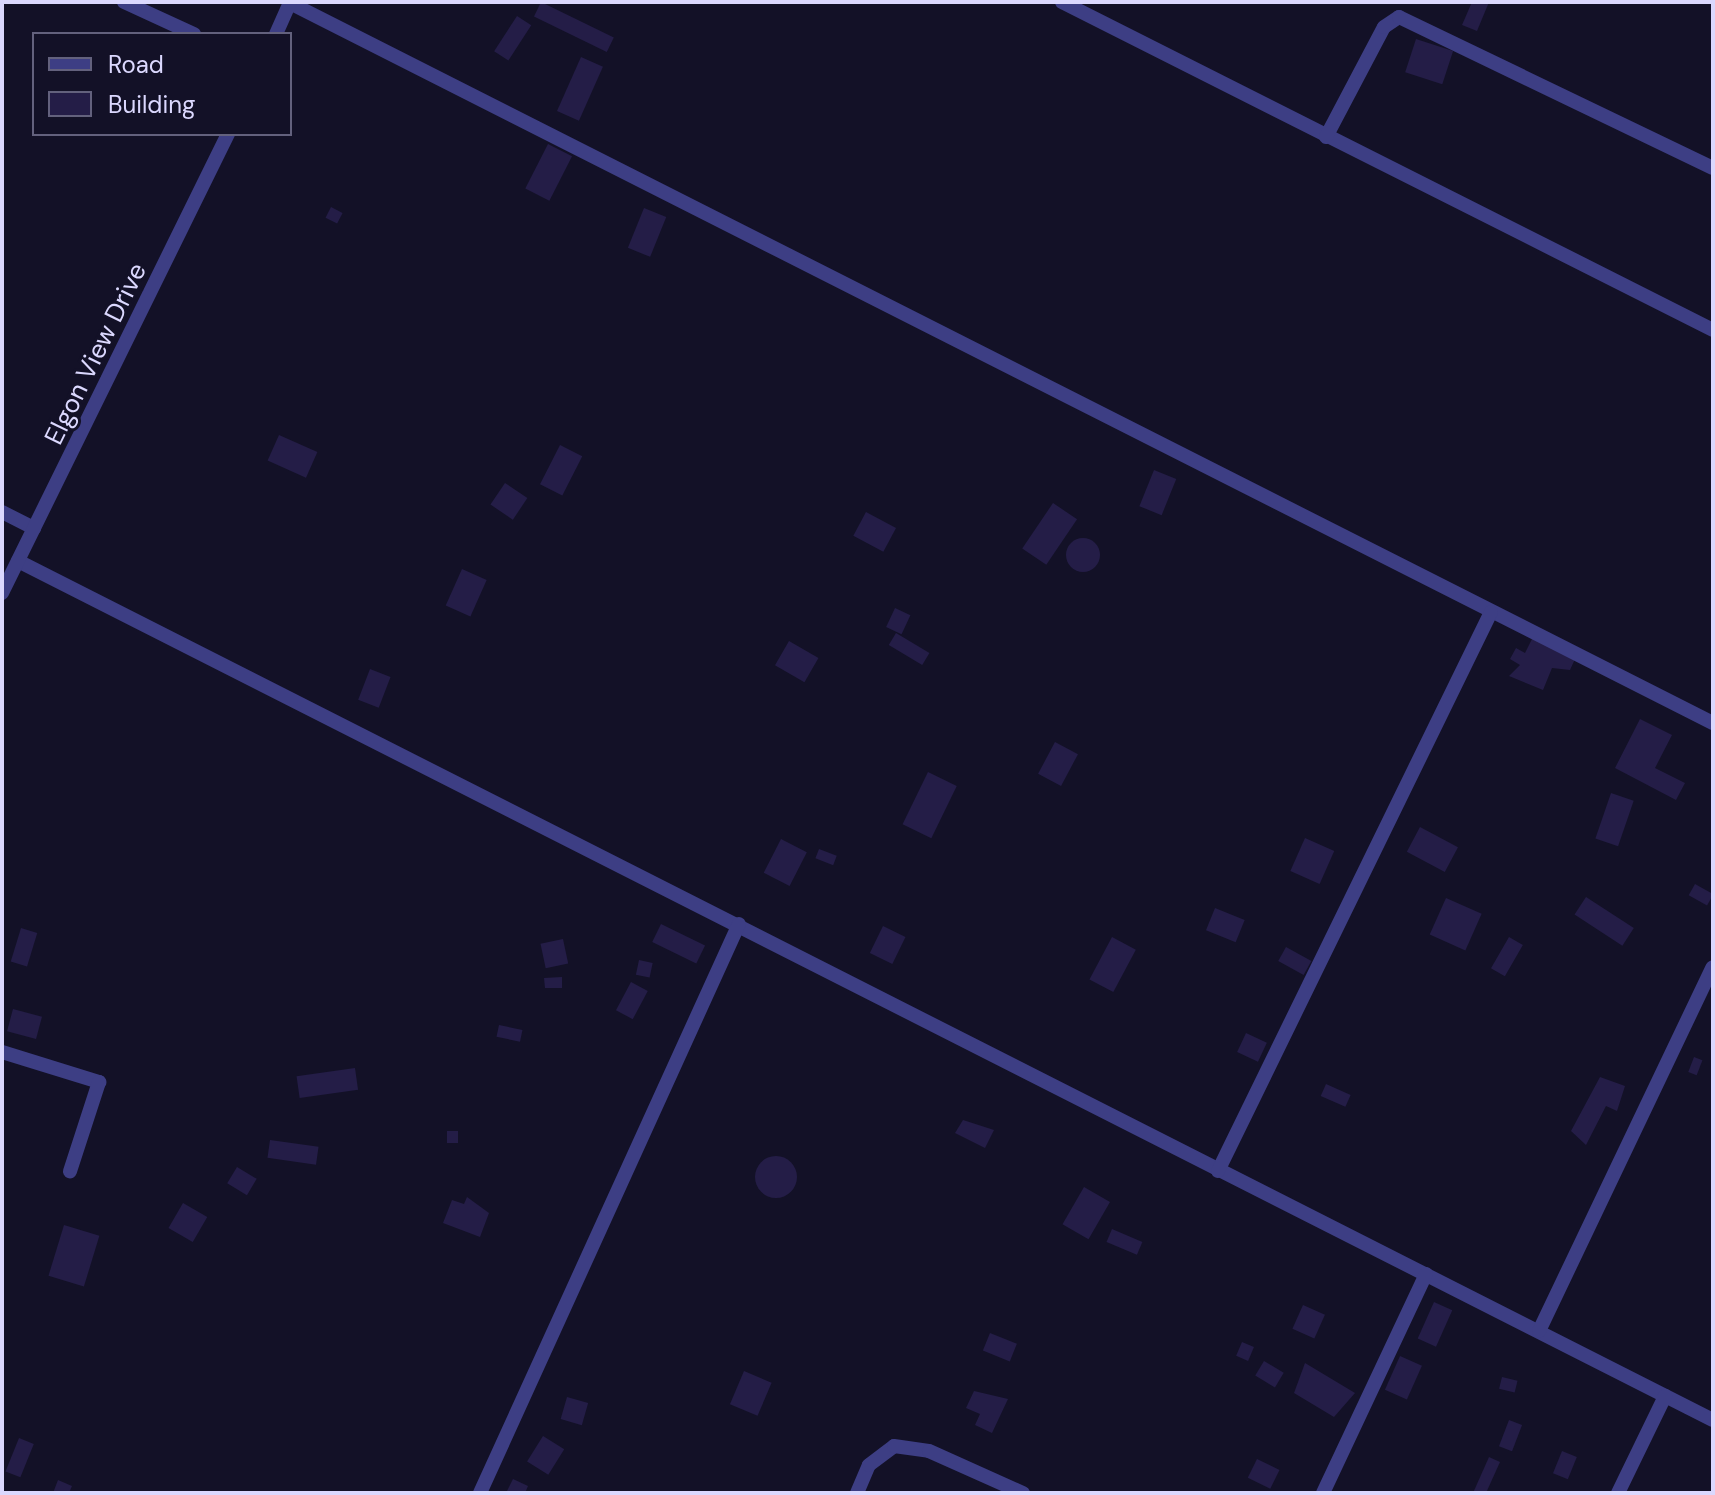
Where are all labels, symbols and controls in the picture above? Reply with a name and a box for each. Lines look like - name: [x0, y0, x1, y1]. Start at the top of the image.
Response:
- legend: [32, 32, 292, 136]
- text: Road: [108, 49, 164, 80]
- text: Building: [108, 89, 195, 120]
- street label: Elgon View Drive: [39, 258, 153, 450]

